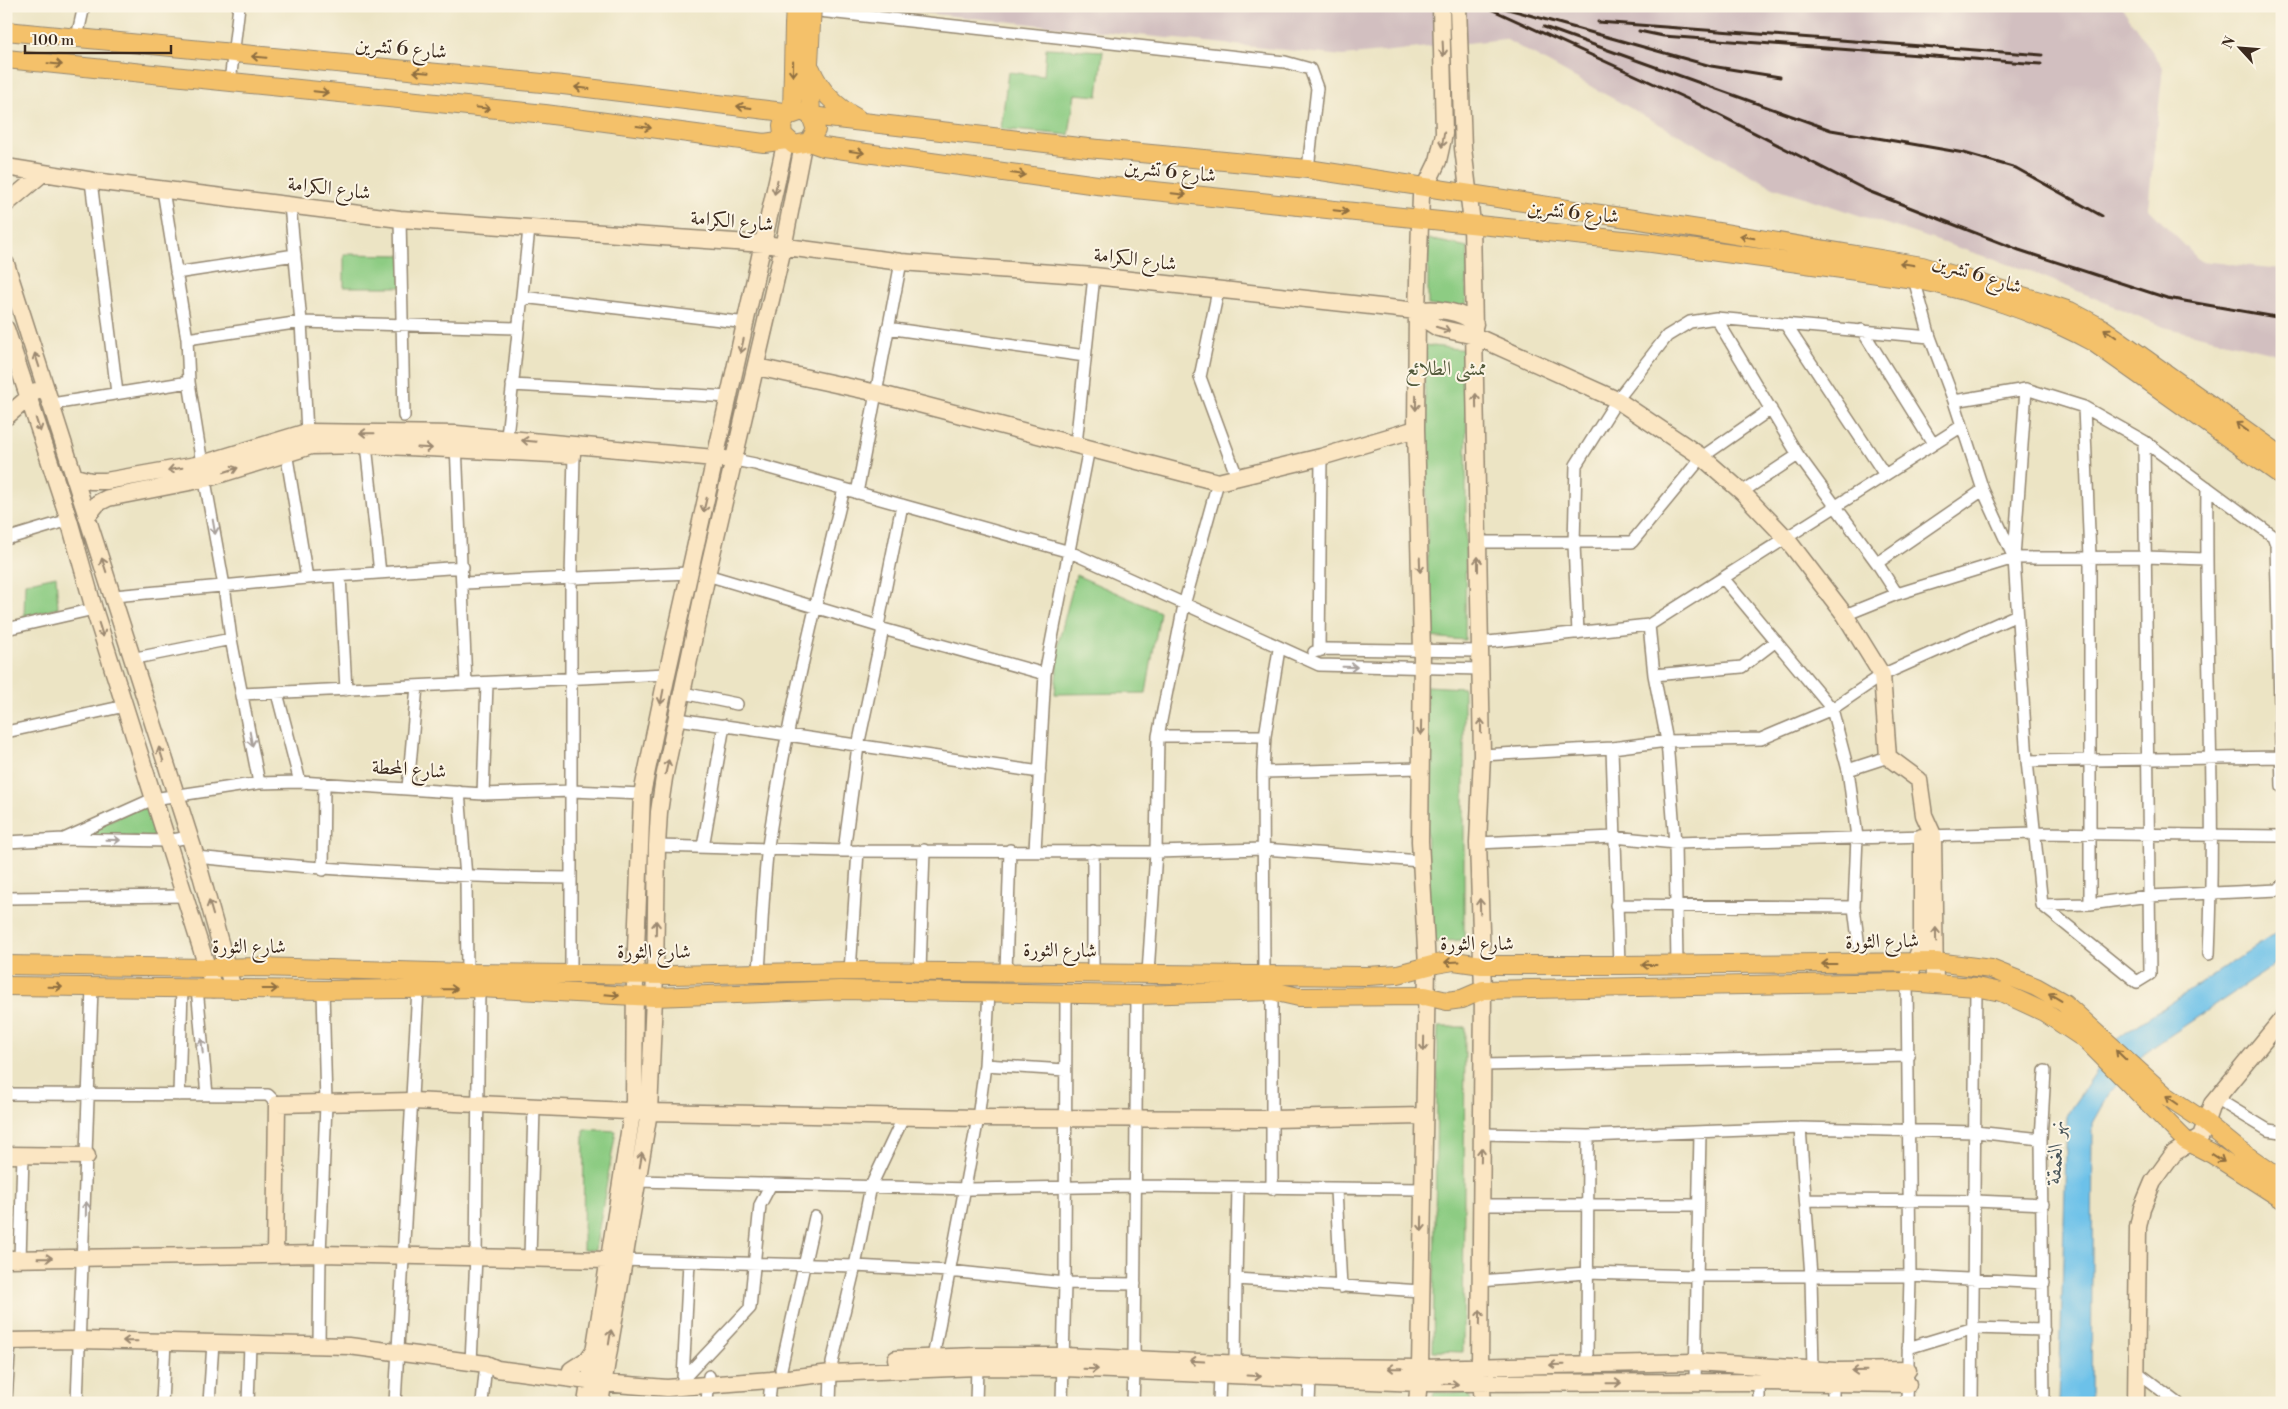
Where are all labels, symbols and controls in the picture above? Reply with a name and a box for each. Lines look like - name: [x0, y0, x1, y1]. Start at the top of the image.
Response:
- scale bar: [25, 22, 171, 54]
- north arrow: [2216, 22, 2266, 72]
- text: 100 m: [32, 31, 74, 50]
- street label: شارع 6 تشرين: [354, 33, 448, 69]
- text: N: [2219, 34, 2240, 52]
- one-way arrow: [1438, 41, 1447, 57]
- one-way arrow: [251, 52, 267, 61]
- one-way arrow: [46, 59, 62, 69]
- one-way arrow: [788, 61, 798, 77]
- one-way arrow: [413, 67, 429, 77]
- one-way arrow: [575, 83, 591, 93]
- one-way arrow: [313, 87, 329, 96]
- one-way arrow: [736, 102, 752, 112]
- one-way arrow: [474, 103, 490, 113]
- one-way arrow: [636, 122, 652, 132]
- one-way arrow: [1437, 132, 1447, 148]
- one-way arrow: [848, 147, 864, 157]
- street label: شارع 6 تشرين: [1122, 155, 1217, 193]
- one-way arrow: [1009, 169, 1025, 179]
- street label: شارع الكرامة: [286, 172, 372, 210]
- one-way arrow: [771, 179, 780, 195]
- one-way arrow: [1171, 189, 1187, 199]
- street label: شارع 6 تشرين: [1525, 196, 1620, 234]
- street label: شارع الكرامة: [689, 206, 775, 242]
- one-way arrow: [1332, 206, 1348, 216]
- one-way arrow: [1739, 231, 1755, 241]
- street label: شارع الكرامة: [1092, 243, 1178, 281]
- street label: شارع 6 تشرين: [1928, 250, 2025, 304]
- one-way arrow: [1900, 258, 1916, 268]
- one-way arrow: [1435, 324, 1451, 334]
- one-way arrow: [2103, 328, 2117, 338]
- one-way arrow: [737, 338, 746, 354]
- one-way arrow: [32, 353, 42, 369]
- park label: ممشى الطلائع: [1405, 357, 1487, 386]
- one-way arrow: [1411, 394, 1421, 411]
- one-way arrow: [1471, 394, 1481, 410]
- one-way arrow: [34, 416, 44, 432]
- one-way arrow: [2236, 422, 2249, 433]
- one-way arrow: [360, 428, 376, 438]
- one-way arrow: [522, 436, 538, 446]
- one-way arrow: [417, 444, 433, 453]
- one-way arrow: [167, 465, 183, 475]
- one-way arrow: [223, 465, 239, 475]
- one-way arrow: [700, 496, 709, 512]
- one-way arrow: [209, 518, 219, 534]
- one-way arrow: [1473, 556, 1483, 572]
- one-way arrow: [98, 557, 108, 573]
- one-way arrow: [1415, 557, 1424, 573]
- one-way arrow: [96, 622, 106, 638]
- one-way arrow: [1341, 662, 1357, 672]
- one-way arrow: [657, 689, 667, 705]
- one-way arrow: [1476, 718, 1486, 734]
- one-way arrow: [1416, 720, 1426, 736]
- one-way arrow: [247, 730, 257, 746]
- one-way arrow: [156, 746, 166, 762]
- street label: شارع المحطة: [371, 755, 447, 789]
- one-way arrow: [663, 759, 672, 775]
- one-way arrow: [104, 835, 120, 844]
- one-way arrow: [1475, 898, 1485, 914]
- one-way arrow: [205, 901, 215, 917]
- one-way arrow: [651, 921, 661, 937]
- one-way arrow: [1931, 927, 1940, 943]
- street label: شارع الثورة: [1845, 929, 1919, 959]
- street label: شارع الثورة: [1440, 932, 1514, 961]
- street label: شارع الثورة: [212, 935, 286, 964]
- street label: شارع الثورة: [1023, 938, 1097, 968]
- street label: شارع الثورة: [617, 940, 691, 969]
- one-way arrow: [1444, 957, 1460, 967]
- one-way arrow: [1821, 959, 1838, 969]
- one-way arrow: [1641, 960, 1658, 970]
- one-way arrow: [46, 982, 63, 992]
- one-way arrow: [262, 984, 278, 994]
- one-way arrow: [442, 984, 458, 994]
- one-way arrow: [604, 991, 620, 1000]
- one-way arrow: [2048, 992, 2062, 1002]
- one-way arrow: [1420, 1036, 1429, 1052]
- one-way arrow: [197, 1038, 207, 1054]
- one-way arrow: [2115, 1049, 2127, 1061]
- one-way arrow: [2165, 1095, 2179, 1105]
- water label: نهر الغمقة: [2041, 1119, 2071, 1187]
- one-way arrow: [1476, 1147, 1486, 1164]
- one-way arrow: [636, 1152, 646, 1168]
- one-way arrow: [2211, 1152, 2225, 1163]
- one-way arrow: [81, 1201, 90, 1217]
- one-way arrow: [1417, 1216, 1427, 1232]
- one-way arrow: [37, 1254, 53, 1263]
- one-way arrow: [1475, 1310, 1485, 1326]
- one-way arrow: [605, 1330, 615, 1346]
- one-way arrow: [123, 1336, 139, 1346]
- one-way arrow: [1190, 1356, 1206, 1365]
- one-way arrow: [1549, 1360, 1566, 1370]
- one-way arrow: [1387, 1363, 1403, 1373]
- one-way arrow: [1083, 1364, 1099, 1374]
- one-way arrow: [1851, 1366, 1867, 1375]
- one-way arrow: [1245, 1372, 1261, 1381]
- one-way arrow: [1605, 1378, 1621, 1388]
- one-way arrow: [1442, 1379, 1459, 1389]

